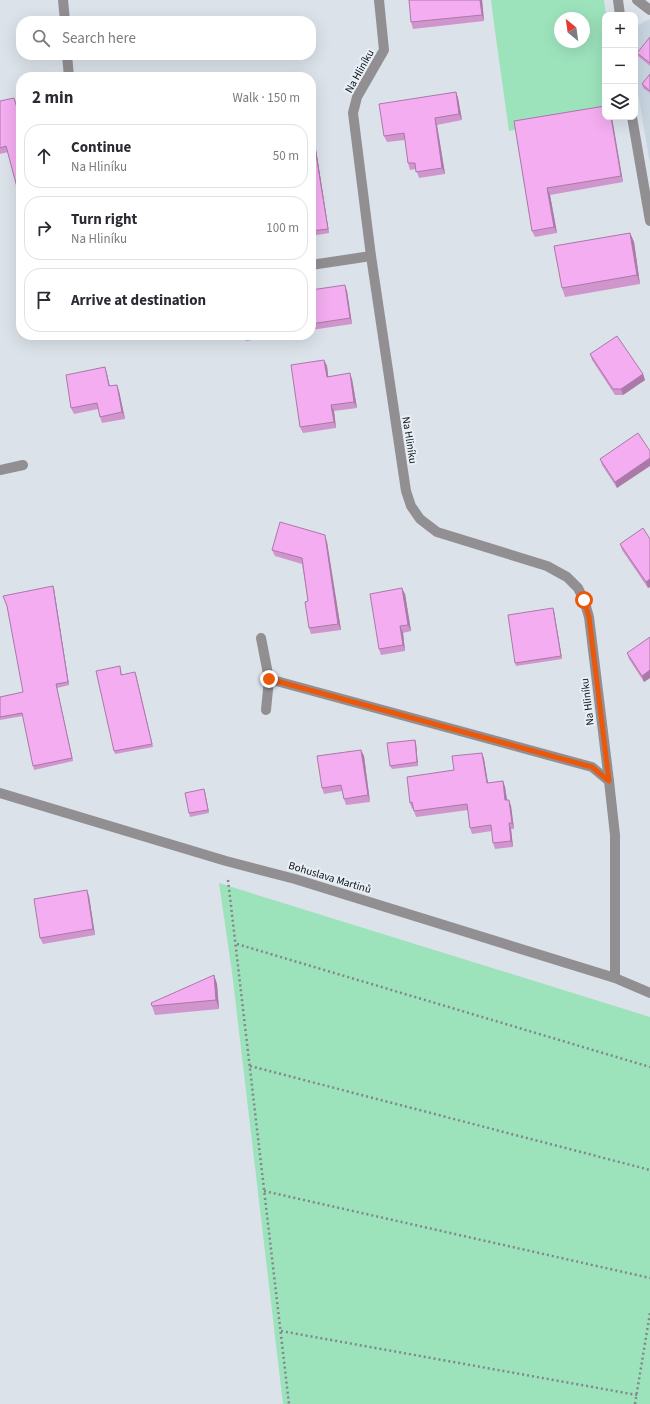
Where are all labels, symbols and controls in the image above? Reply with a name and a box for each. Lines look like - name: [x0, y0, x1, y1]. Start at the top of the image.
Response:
- north arrow: [554, 12, 590, 48]
- map controls: [602, 12, 638, 120]
- button: +: [602, 12, 638, 48]
- search box: [16, 16, 316, 60]
- icon: search: [30, 27, 52, 49]
- text: Search here: [62, 28, 136, 49]
- street label: Na Hliníku: [341, 47, 378, 96]
- button: −: [602, 48, 638, 84]
- button: layers: [602, 84, 638, 120]
- text: 2 min: [32, 86, 73, 110]
- text: Walk · 150 m: [232, 89, 300, 107]
- text: Continue: [71, 137, 131, 158]
- icon: ahead: [33, 145, 55, 167]
- text: 50 m: [273, 147, 299, 165]
- text: Na Hliníku: [71, 158, 127, 176]
- text: Turn right: [71, 209, 137, 230]
- icon: right: [33, 217, 55, 239]
- text: 100 m: [266, 219, 299, 237]
- text: Na Hliníku: [71, 230, 127, 248]
- icon: arrive: [33, 289, 55, 311]
- text: Arrive at destination: [71, 290, 206, 311]
- street label: Na Hliníku: [398, 415, 421, 465]
- route start: [575, 591, 593, 609]
- route end: [260, 670, 278, 688]
- street label: Na Hliníku: [577, 677, 598, 726]
- street label: Bohuslava Martinů: [287, 858, 373, 897]

